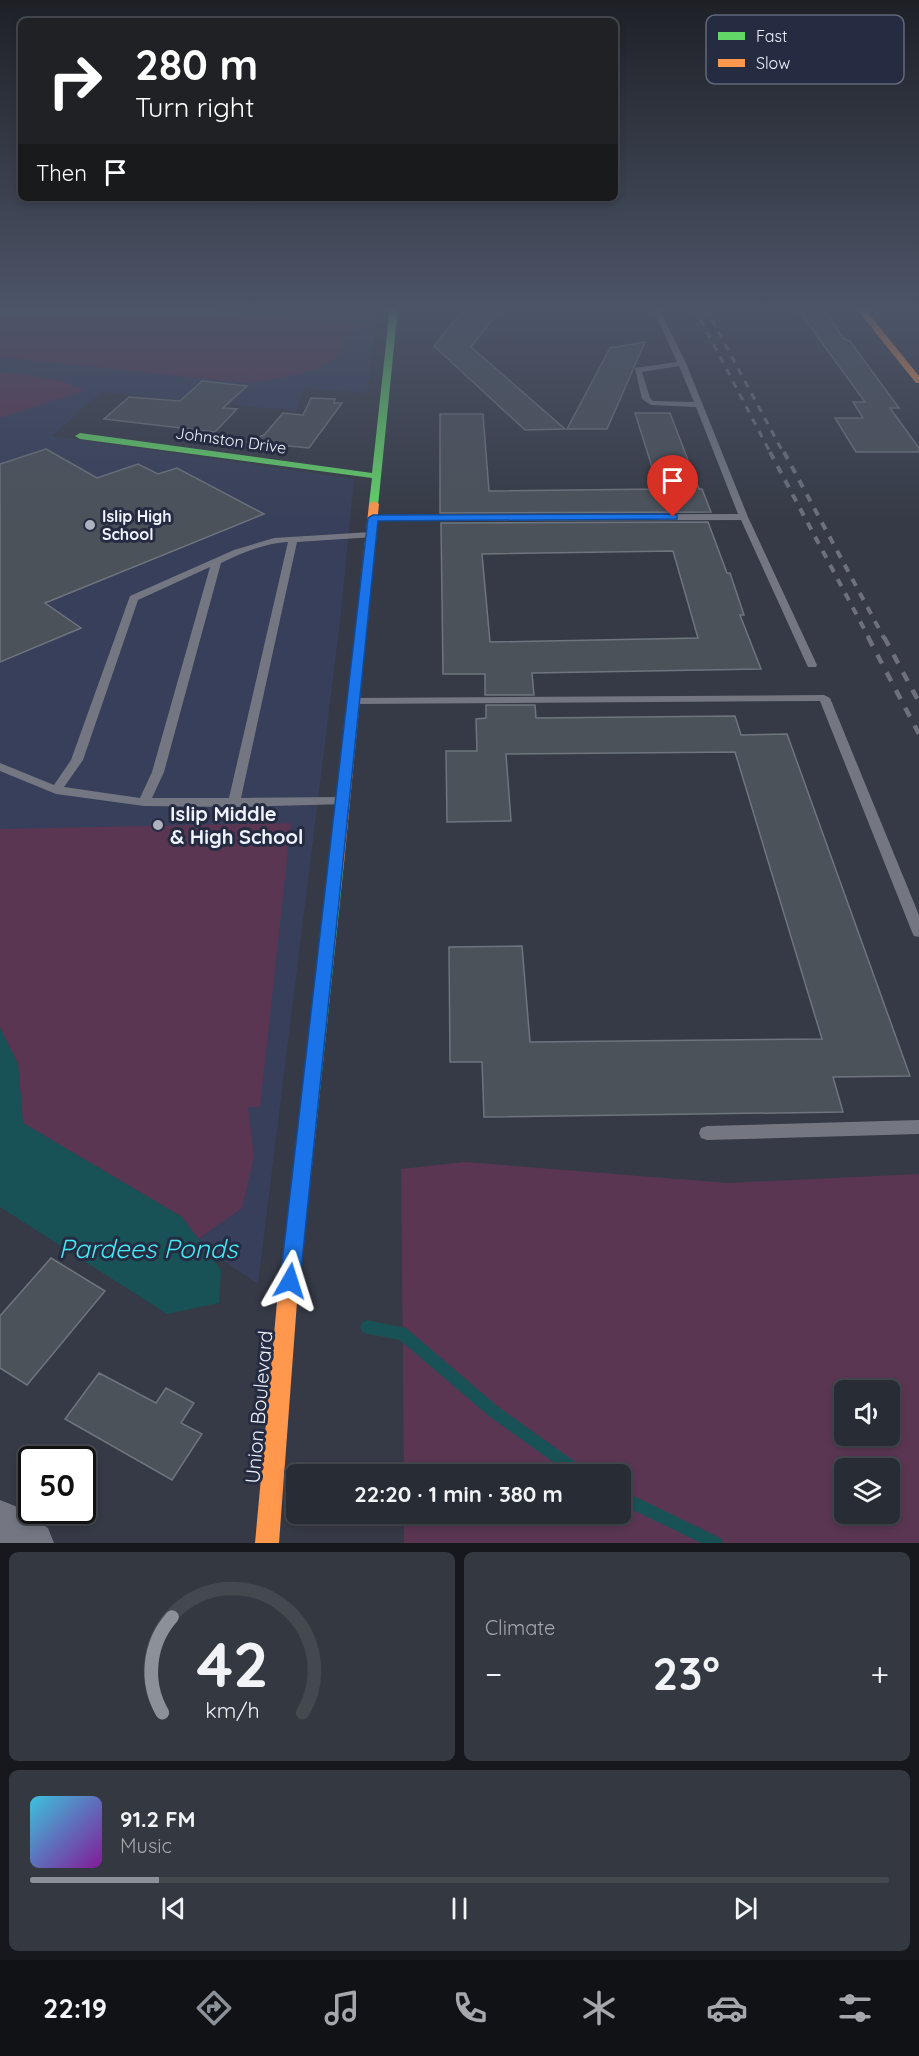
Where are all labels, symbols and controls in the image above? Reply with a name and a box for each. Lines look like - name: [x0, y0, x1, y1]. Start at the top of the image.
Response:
- legend: [706, 15, 904, 84]
- text: Fast: [756, 26, 787, 46]
- text: 280 m: [135, 38, 258, 91]
- icon: right: [36, 42, 114, 120]
- text: Slow: [756, 53, 790, 73]
- text: Turn right: [135, 90, 254, 124]
- icon: arrive: [99, 156, 132, 189]
- text: Then: [36, 159, 87, 187]
- street label: Johnston Drive: [174, 422, 288, 458]
- pin: [647, 455, 698, 517]
- icon: arrive: [656, 464, 689, 497]
- place label: Islip High School: [102, 506, 172, 544]
- marker: Islip High School: [83, 518, 97, 532]
- place label: Islip Middle & High School: [170, 801, 303, 849]
- marker: Islip Middle & High School: [151, 818, 165, 832]
- water label: Pardees Ponds: [59, 1232, 239, 1265]
- position arrow: [258, 1249, 322, 1313]
- street label: Union Boulevard: [239, 1330, 278, 1484]
- map controls: [834, 1380, 900, 1524]
- button: sound: [834, 1380, 900, 1446]
- speed limit sign: 50: [18, 1446, 96, 1524]
- button: layers: [834, 1458, 900, 1524]
- text: 22:20 · 1 min · 380 m: [354, 1480, 563, 1508]
- text: Climate: [485, 1615, 555, 1640]
- text: 42: [196, 1625, 268, 1703]
- text: 23°: [653, 1645, 720, 1701]
- text: −: [485, 1653, 502, 1694]
- text: +: [870, 1653, 889, 1694]
- text: km/h: [205, 1698, 259, 1724]
- text: 91.2 FM: [120, 1805, 196, 1833]
- text: Music: [120, 1833, 172, 1858]
- icon: previous: [157, 1892, 190, 1925]
- icon: pause: [443, 1892, 476, 1925]
- icon: next: [729, 1892, 762, 1925]
- icon: directions: [193, 1987, 235, 2029]
- icon: music: [321, 1987, 363, 2029]
- icon: phone: [449, 1987, 491, 2029]
- icon: climate: [578, 1987, 620, 2029]
- icon: car: [706, 1987, 748, 2029]
- icon: filters: [834, 1987, 876, 2029]
- text: 22:19: [43, 1991, 107, 2025]

